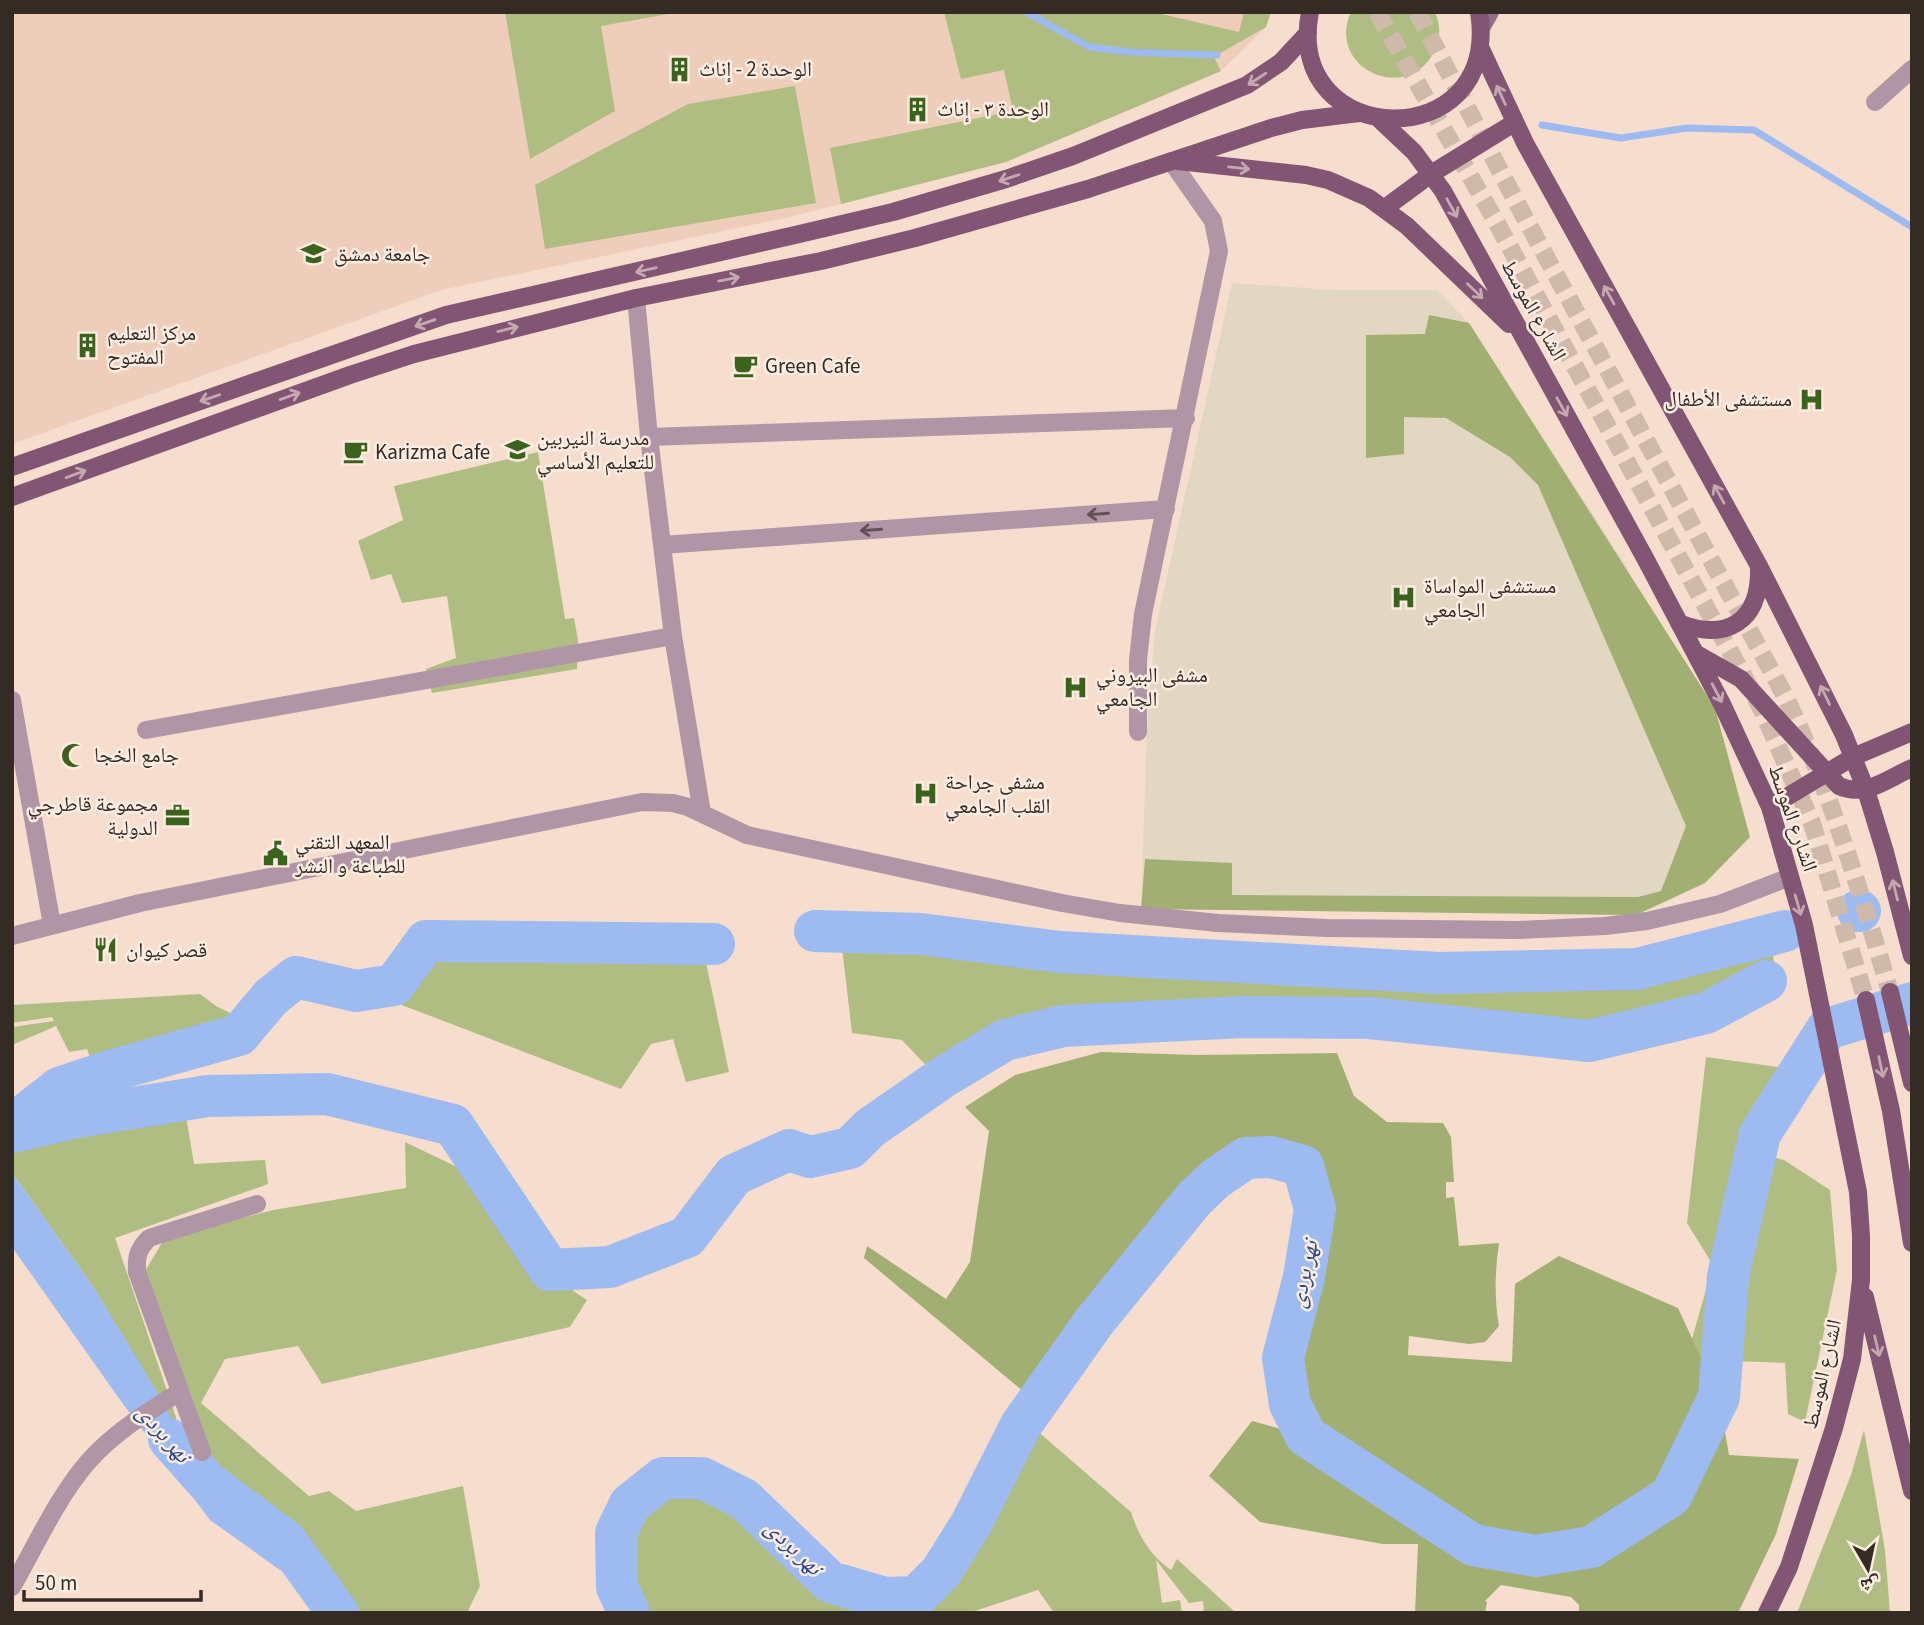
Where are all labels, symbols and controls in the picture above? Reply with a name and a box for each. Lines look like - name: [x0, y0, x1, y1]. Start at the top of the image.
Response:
- place label: الوحدة 2 - إناث: [699, 54, 812, 84]
- building icon: الوحدة 2 - إناث: [665, 55, 693, 83]
- one-way arrow: [1248, 71, 1267, 86]
- one-way arrow: [1494, 85, 1507, 106]
- place label: الوحدة ٣ - إناث: [937, 94, 1049, 124]
- building icon: الوحدة ٣ - إناث: [903, 95, 931, 123]
- one-way arrow: [1227, 161, 1250, 174]
- one-way arrow: [998, 173, 1020, 185]
- one-way arrow: [1446, 197, 1459, 218]
- place label: جامعة دمشق: [334, 239, 430, 269]
- school or university icon: جامعة دمشق: [300, 240, 328, 268]
- street label: الشارع الموسط: [1494, 254, 1574, 366]
- one-way arrow: [635, 264, 658, 277]
- one-way arrow: [717, 272, 740, 285]
- one-way arrow: [1466, 283, 1483, 300]
- one-way arrow: [1602, 285, 1615, 306]
- place label: مركز التعليم المفتوح: [107, 318, 196, 372]
- one-way arrow: [414, 318, 436, 330]
- one-way arrow: [496, 322, 518, 335]
- building icon: مركز التعليم المفتوح: [73, 331, 101, 359]
- place label: Green Cafe: [765, 351, 860, 381]
- cafe icon: Green Cafe: [731, 352, 759, 380]
- place label: مستشفى الأطفال: [1665, 384, 1792, 414]
- hospital icon: مستشفى الأطفال: [1798, 385, 1826, 413]
- one-way arrow: [279, 389, 301, 402]
- one-way arrow: [199, 393, 221, 405]
- one-way arrow: [1555, 396, 1569, 417]
- place label: مدرسة النيربين للتعليم الأساسي: [537, 423, 654, 478]
- school or university icon: مدرسة النيربين للتعليم الأساسي: [503, 436, 531, 464]
- place label: Karizma Cafe: [375, 437, 490, 467]
- cafe icon: Karizma Cafe: [341, 438, 369, 466]
- one-way arrow: [65, 466, 87, 479]
- one-way arrow: [1712, 484, 1725, 505]
- one-way arrow: [1087, 508, 1110, 521]
- one-way arrow: [860, 524, 883, 537]
- place label: مستشفى المواساة الجامعي: [1424, 571, 1556, 626]
- hospital icon: مستشفى المواساة الجامعي: [1390, 584, 1418, 612]
- place label: مشفى البيروني الجامعي: [1096, 660, 1208, 715]
- hospital icon: مشفى البيروني الجامعي: [1062, 673, 1090, 701]
- one-way arrow: [1710, 683, 1724, 703]
- one-way arrow: [1818, 685, 1831, 706]
- place label: جامع الخجا: [94, 740, 179, 770]
- mosque icon: جامع الخجا: [60, 741, 88, 769]
- street label: الشارع الموسط: [1761, 760, 1825, 876]
- place label: مشفى جراحة القلب الجامعي: [945, 767, 1051, 822]
- hospital icon: مشفى جراحة القلب الجامعي: [911, 780, 939, 808]
- place label: مجموعة قاطرجي الدولية: [27, 789, 158, 843]
- office icon: مجموعة قاطرجي الدولية: [164, 802, 192, 830]
- place label: المعهد التقني للطباعة و النشر: [294, 827, 406, 881]
- public building icon: المعهد التقني للطباعة و النشر: [261, 840, 289, 868]
- one-way arrow: [1888, 879, 1901, 902]
- one-way arrow: [1793, 894, 1806, 916]
- place label: قصر كيوان: [126, 935, 207, 965]
- restaurant icon: قصر كيوان: [92, 936, 120, 964]
- one-way arrow: [1875, 1055, 1888, 1078]
- water label: نهر بردى: [1280, 1234, 1327, 1311]
- street label: الشارع الموسط: [1795, 1316, 1849, 1432]
- one-way arrow: [1871, 1334, 1884, 1357]
- water label: نهر بردى: [129, 1397, 201, 1472]
- water label: نهر بردى: [758, 1512, 832, 1585]
- north arrow: [1833, 1534, 1903, 1604]
- scale bar: [24, 1558, 201, 1602]
- text: 50 m: [35, 1568, 77, 1598]
- text: ش: [1858, 1569, 1882, 1599]

